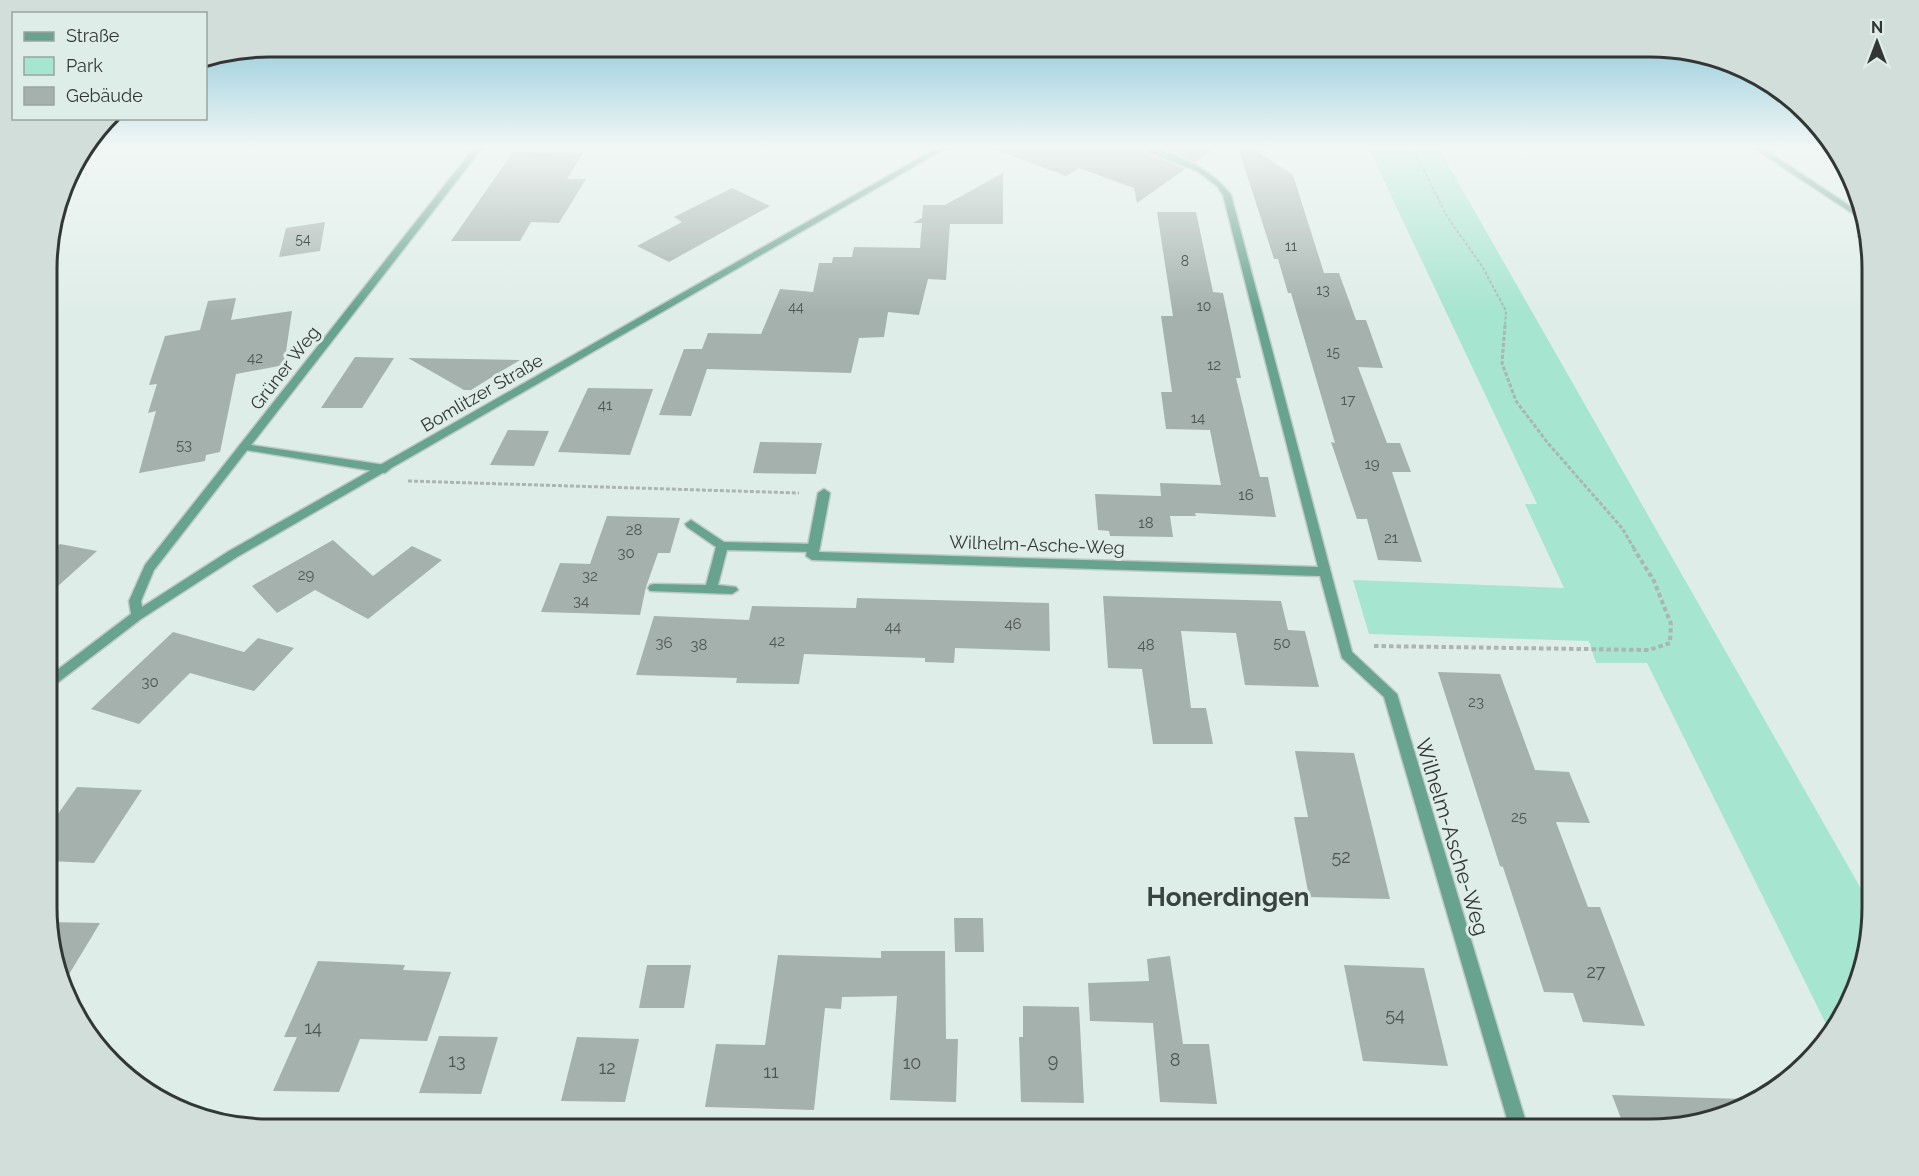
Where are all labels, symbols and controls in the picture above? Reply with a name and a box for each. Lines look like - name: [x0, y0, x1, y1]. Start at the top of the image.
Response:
- legend: [12, 12, 207, 120]
- north arrow: [1847, 12, 1907, 72]
- text: N: [1871, 18, 1883, 37]
- text: Straße: [66, 25, 120, 46]
- text: Park: [66, 55, 103, 76]
- text: Gebäude: [66, 85, 143, 106]
- house number: 54: [295, 231, 311, 247]
- house number: 11: [1285, 238, 1297, 254]
- house number: 8: [1181, 253, 1189, 269]
- house number: 13: [1316, 282, 1330, 298]
- house number: 10: [1197, 298, 1211, 314]
- house number: 44: [788, 299, 804, 315]
- street label: Grüner Weg: [246, 322, 324, 414]
- house number: 15: [1326, 344, 1340, 360]
- house number: 42: [247, 349, 263, 367]
- street label: Bomlitzer Straße: [417, 349, 547, 436]
- house number: 12: [1207, 356, 1221, 374]
- house number: 17: [1341, 391, 1355, 409]
- house number: 41: [598, 396, 613, 414]
- house number: 14: [1191, 409, 1205, 427]
- house number: 53: [176, 436, 192, 454]
- house number: 19: [1364, 455, 1380, 473]
- house number: 16: [1238, 486, 1254, 504]
- house number: 18: [1138, 514, 1154, 532]
- house number: 28: [626, 521, 642, 539]
- house number: 21: [1384, 529, 1399, 547]
- street label: Wilhelm-Asche-Weg: [949, 531, 1125, 558]
- house number: 30: [617, 544, 635, 562]
- house number: 29: [298, 566, 315, 584]
- house number: 32: [582, 567, 598, 585]
- house number: 34: [573, 592, 589, 610]
- house number: 46: [1004, 615, 1022, 633]
- house number: 44: [885, 618, 901, 636]
- house number: 42: [769, 632, 785, 650]
- house number: 36: [655, 634, 673, 652]
- house number: 50: [1273, 634, 1291, 652]
- house number: 38: [691, 636, 708, 654]
- house number: 48: [1137, 636, 1155, 654]
- house number: 30: [141, 673, 159, 691]
- house number: 23: [1468, 693, 1484, 711]
- street label: Wilhelm-Asche-Weg: [1411, 735, 1494, 938]
- house number: 25: [1511, 808, 1527, 826]
- house number: 52: [1331, 846, 1351, 867]
- district label: Honerdingen: [1147, 882, 1309, 912]
- house number: 27: [1586, 961, 1606, 982]
- house number: 54: [1385, 1004, 1405, 1025]
- house number: 14: [304, 1017, 322, 1038]
- house number: 8: [1170, 1049, 1180, 1070]
- house number: 13: [448, 1050, 466, 1071]
- house number: 9: [1048, 1050, 1058, 1071]
- house number: 10: [903, 1052, 921, 1073]
- house number: 12: [598, 1057, 616, 1078]
- house number: 11: [763, 1061, 779, 1082]

